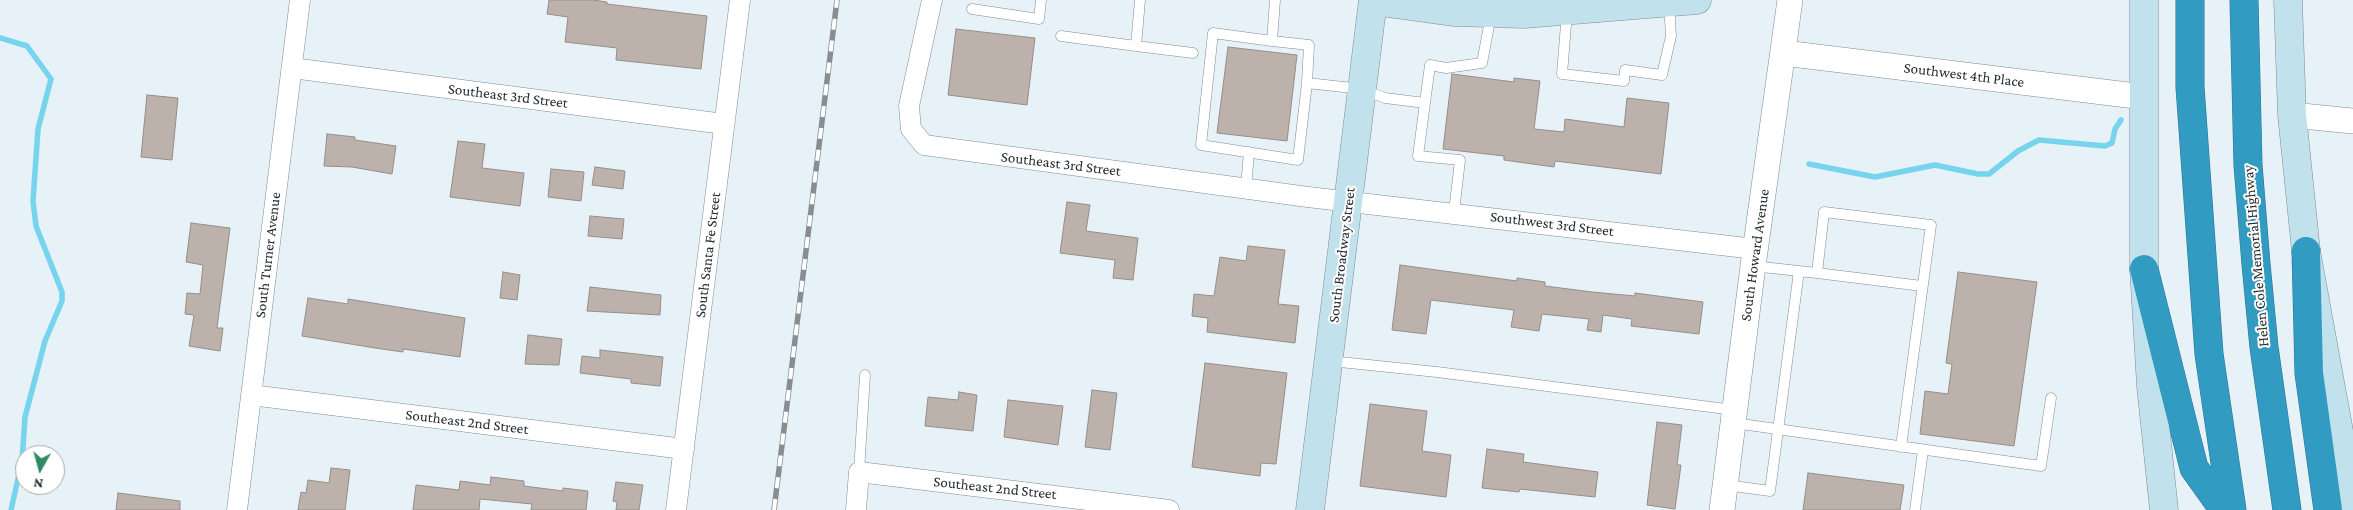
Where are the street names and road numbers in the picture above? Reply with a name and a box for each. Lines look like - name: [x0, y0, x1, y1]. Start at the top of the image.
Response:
- street label: Southwest 4th Place: [1903, 59, 2025, 91]
- street label: Southeast 3rd Street: [447, 80, 569, 112]
- street label: Southeast 3rd Street: [1000, 148, 1122, 180]
- street label: Helen Cole Memorial Highway: [2239, 164, 2273, 348]
- street label: South Broadway Street: [1325, 186, 1359, 324]
- street label: South Howard Avenue: [1737, 188, 1773, 322]
- street label: South Turner Avenue: [251, 191, 285, 319]
- street label: South Santa Fe Street: [691, 191, 725, 319]
- street label: Southwest 3rd Street: [1489, 207, 1615, 241]
- street label: Southeast 2nd Street: [405, 406, 529, 438]
- street label: Southeast 2nd Street: [933, 473, 1057, 503]

